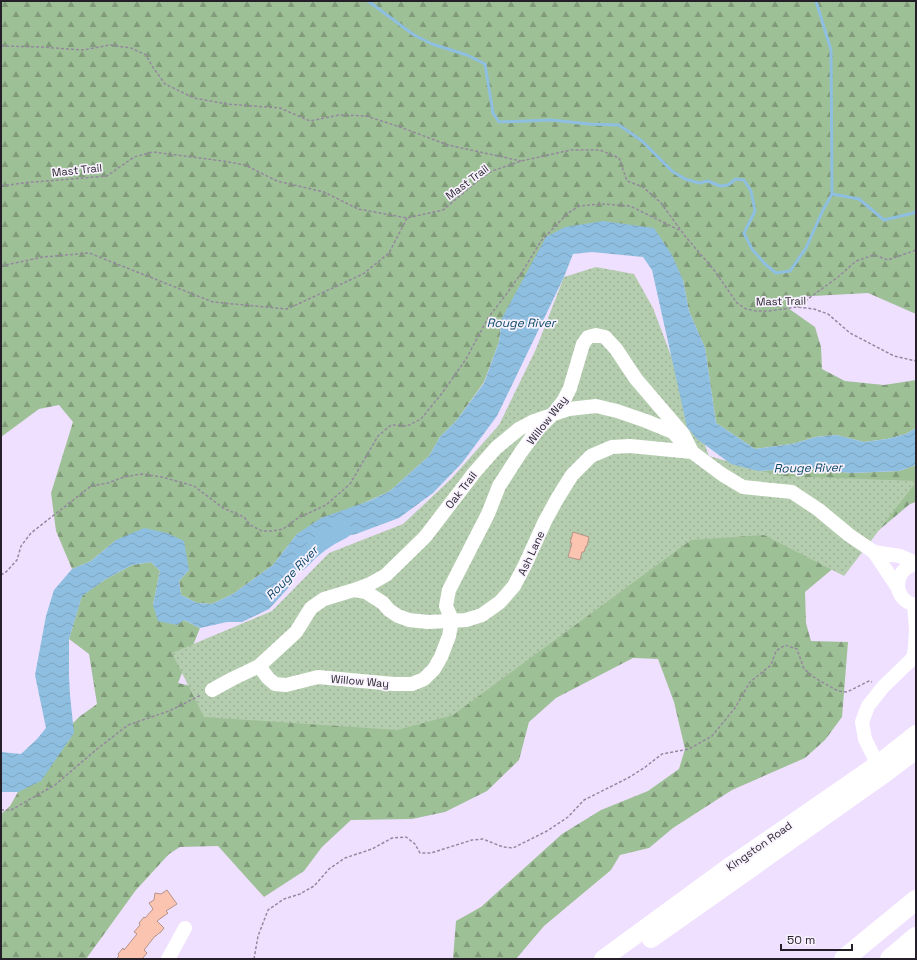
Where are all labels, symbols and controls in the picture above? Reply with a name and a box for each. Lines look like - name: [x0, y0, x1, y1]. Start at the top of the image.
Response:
- street label: Mast Trail: [51, 160, 103, 180]
- street label: Mast Trail: [443, 161, 491, 203]
- street label: Mast Trail: [756, 294, 806, 308]
- water label: Rouge River: [487, 315, 557, 331]
- street label: Willow Way: [524, 393, 570, 447]
- water label: Rouge River: [774, 459, 844, 477]
- street label: Oak Trail: [442, 469, 480, 511]
- street label: Ash Lane: [515, 528, 547, 578]
- water label: Rouge River: [262, 542, 323, 603]
- street label: Willow Way: [330, 671, 390, 691]
- street label: Kingston Road: [723, 818, 795, 874]
- scale bar: [781, 926, 852, 952]
- text: 50 m: [787, 932, 815, 948]

